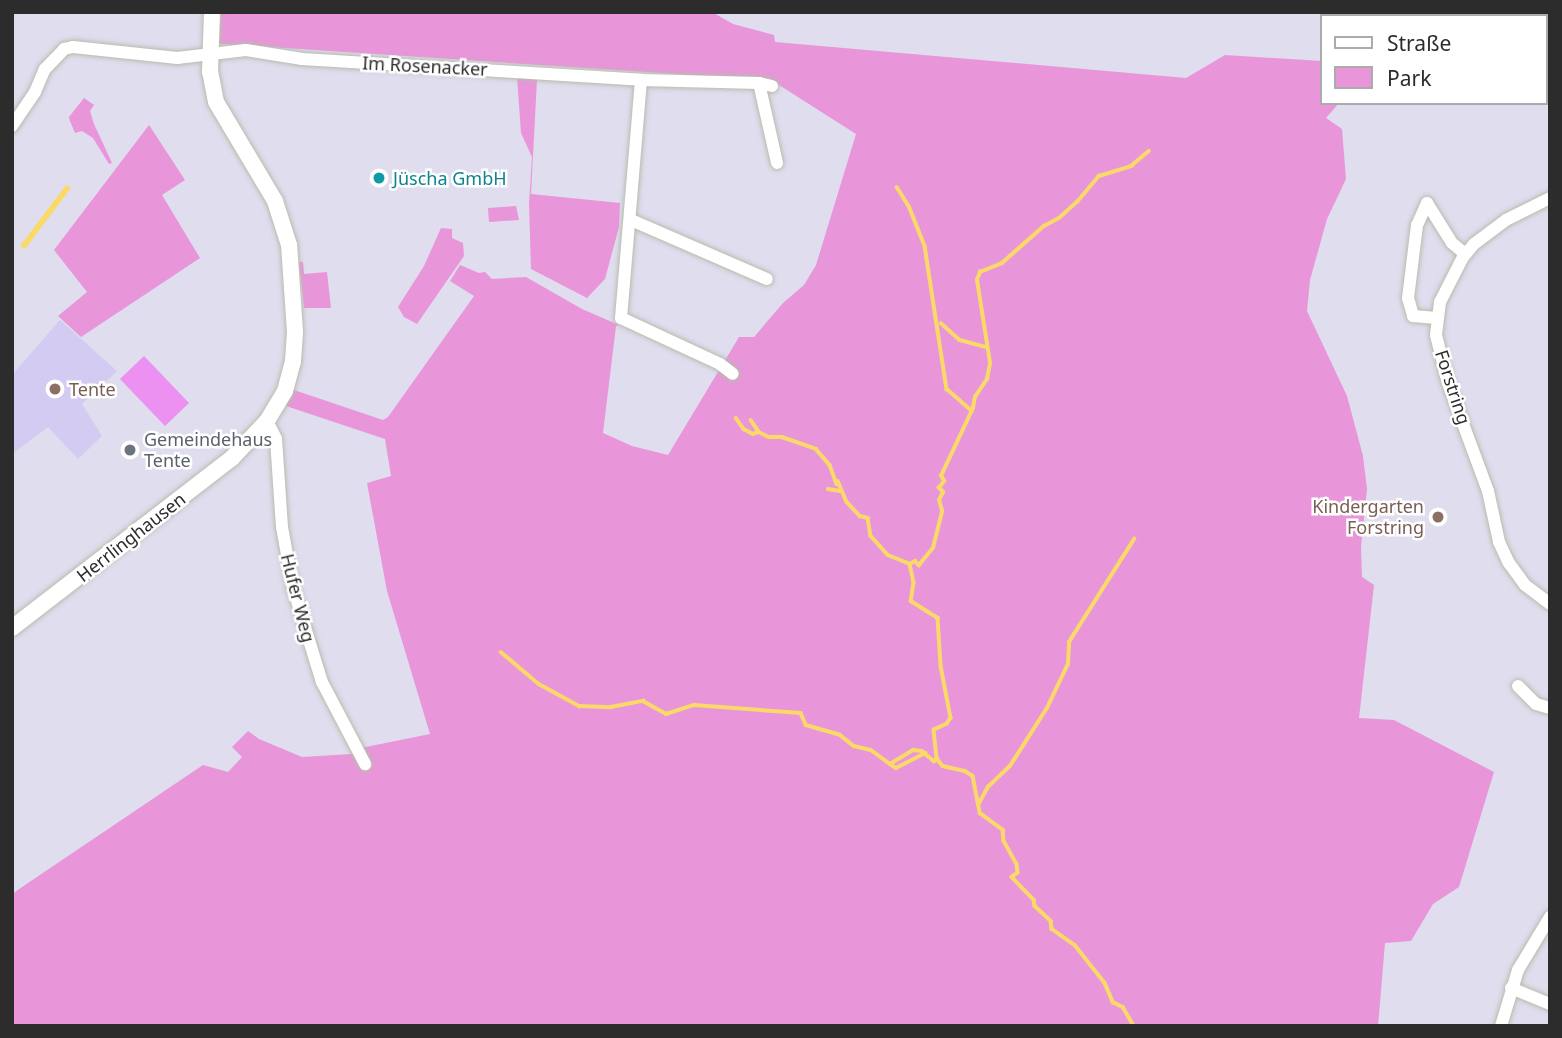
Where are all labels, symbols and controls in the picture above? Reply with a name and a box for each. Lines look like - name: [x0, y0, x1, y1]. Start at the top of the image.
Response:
- legend: [1320, 14, 1548, 105]
- text: Straße: [1387, 29, 1451, 57]
- street label: Im Rosenacker: [362, 52, 488, 80]
- text: Park: [1387, 64, 1431, 92]
- place label: Jüscha GmbH: [393, 167, 507, 189]
- marker: Jüscha GmbH: [371, 170, 387, 186]
- street label: Forstring: [1431, 347, 1475, 427]
- place label: Tente: [69, 378, 116, 400]
- marker: Tente: [47, 381, 63, 397]
- place label: Gemeindehaus Tente: [144, 429, 272, 472]
- marker: Gemeindehaus Tente: [122, 442, 138, 458]
- street label: Herrlinghausen: [72, 488, 190, 586]
- place label: Kindergarten Forstring: [1312, 496, 1424, 538]
- marker: Kindergarten Forstring: [1430, 509, 1446, 525]
- street label: Hufer Weg: [277, 551, 319, 645]

